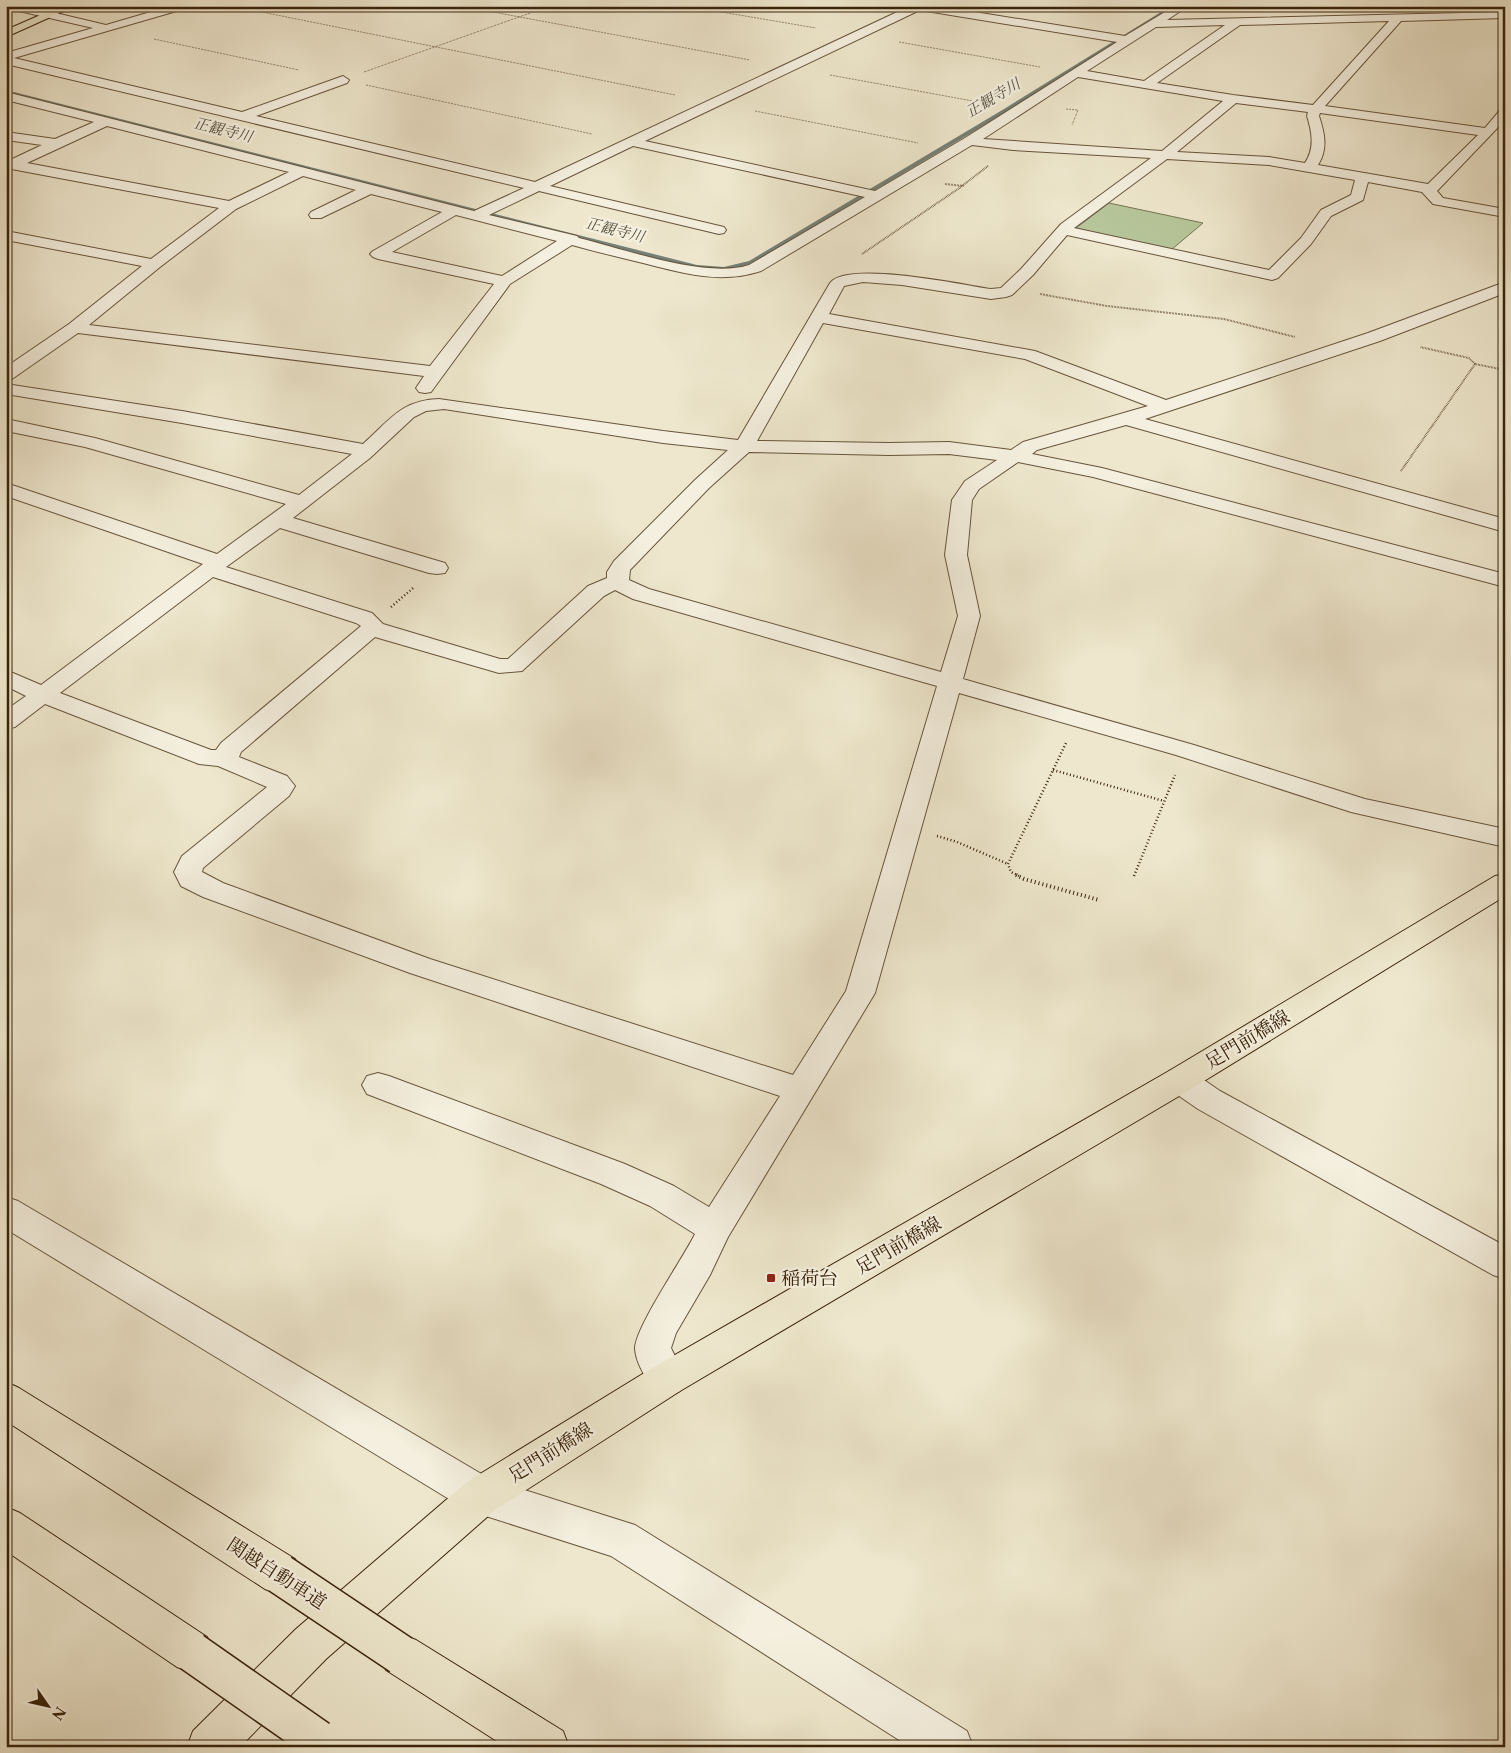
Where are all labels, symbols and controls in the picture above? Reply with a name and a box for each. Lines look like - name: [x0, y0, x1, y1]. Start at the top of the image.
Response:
- water label: 正観寺川: [962, 73, 1025, 121]
- water label: 正観寺川: [192, 113, 256, 146]
- water label: 正観寺川: [584, 213, 648, 246]
- street label: 足門前橋線: [1201, 1005, 1294, 1074]
- street label: 足門前橋線: [851, 1212, 945, 1279]
- place label: 稲荷台: [781, 1267, 838, 1290]
- marker: 稲荷台: [765, 1272, 777, 1284]
- street label: 足門前橋線: [504, 1417, 597, 1487]
- street label: 関越自動車道: [223, 1533, 331, 1614]
- north arrow: [22, 1680, 72, 1730]
- text: N: [48, 1703, 70, 1723]

